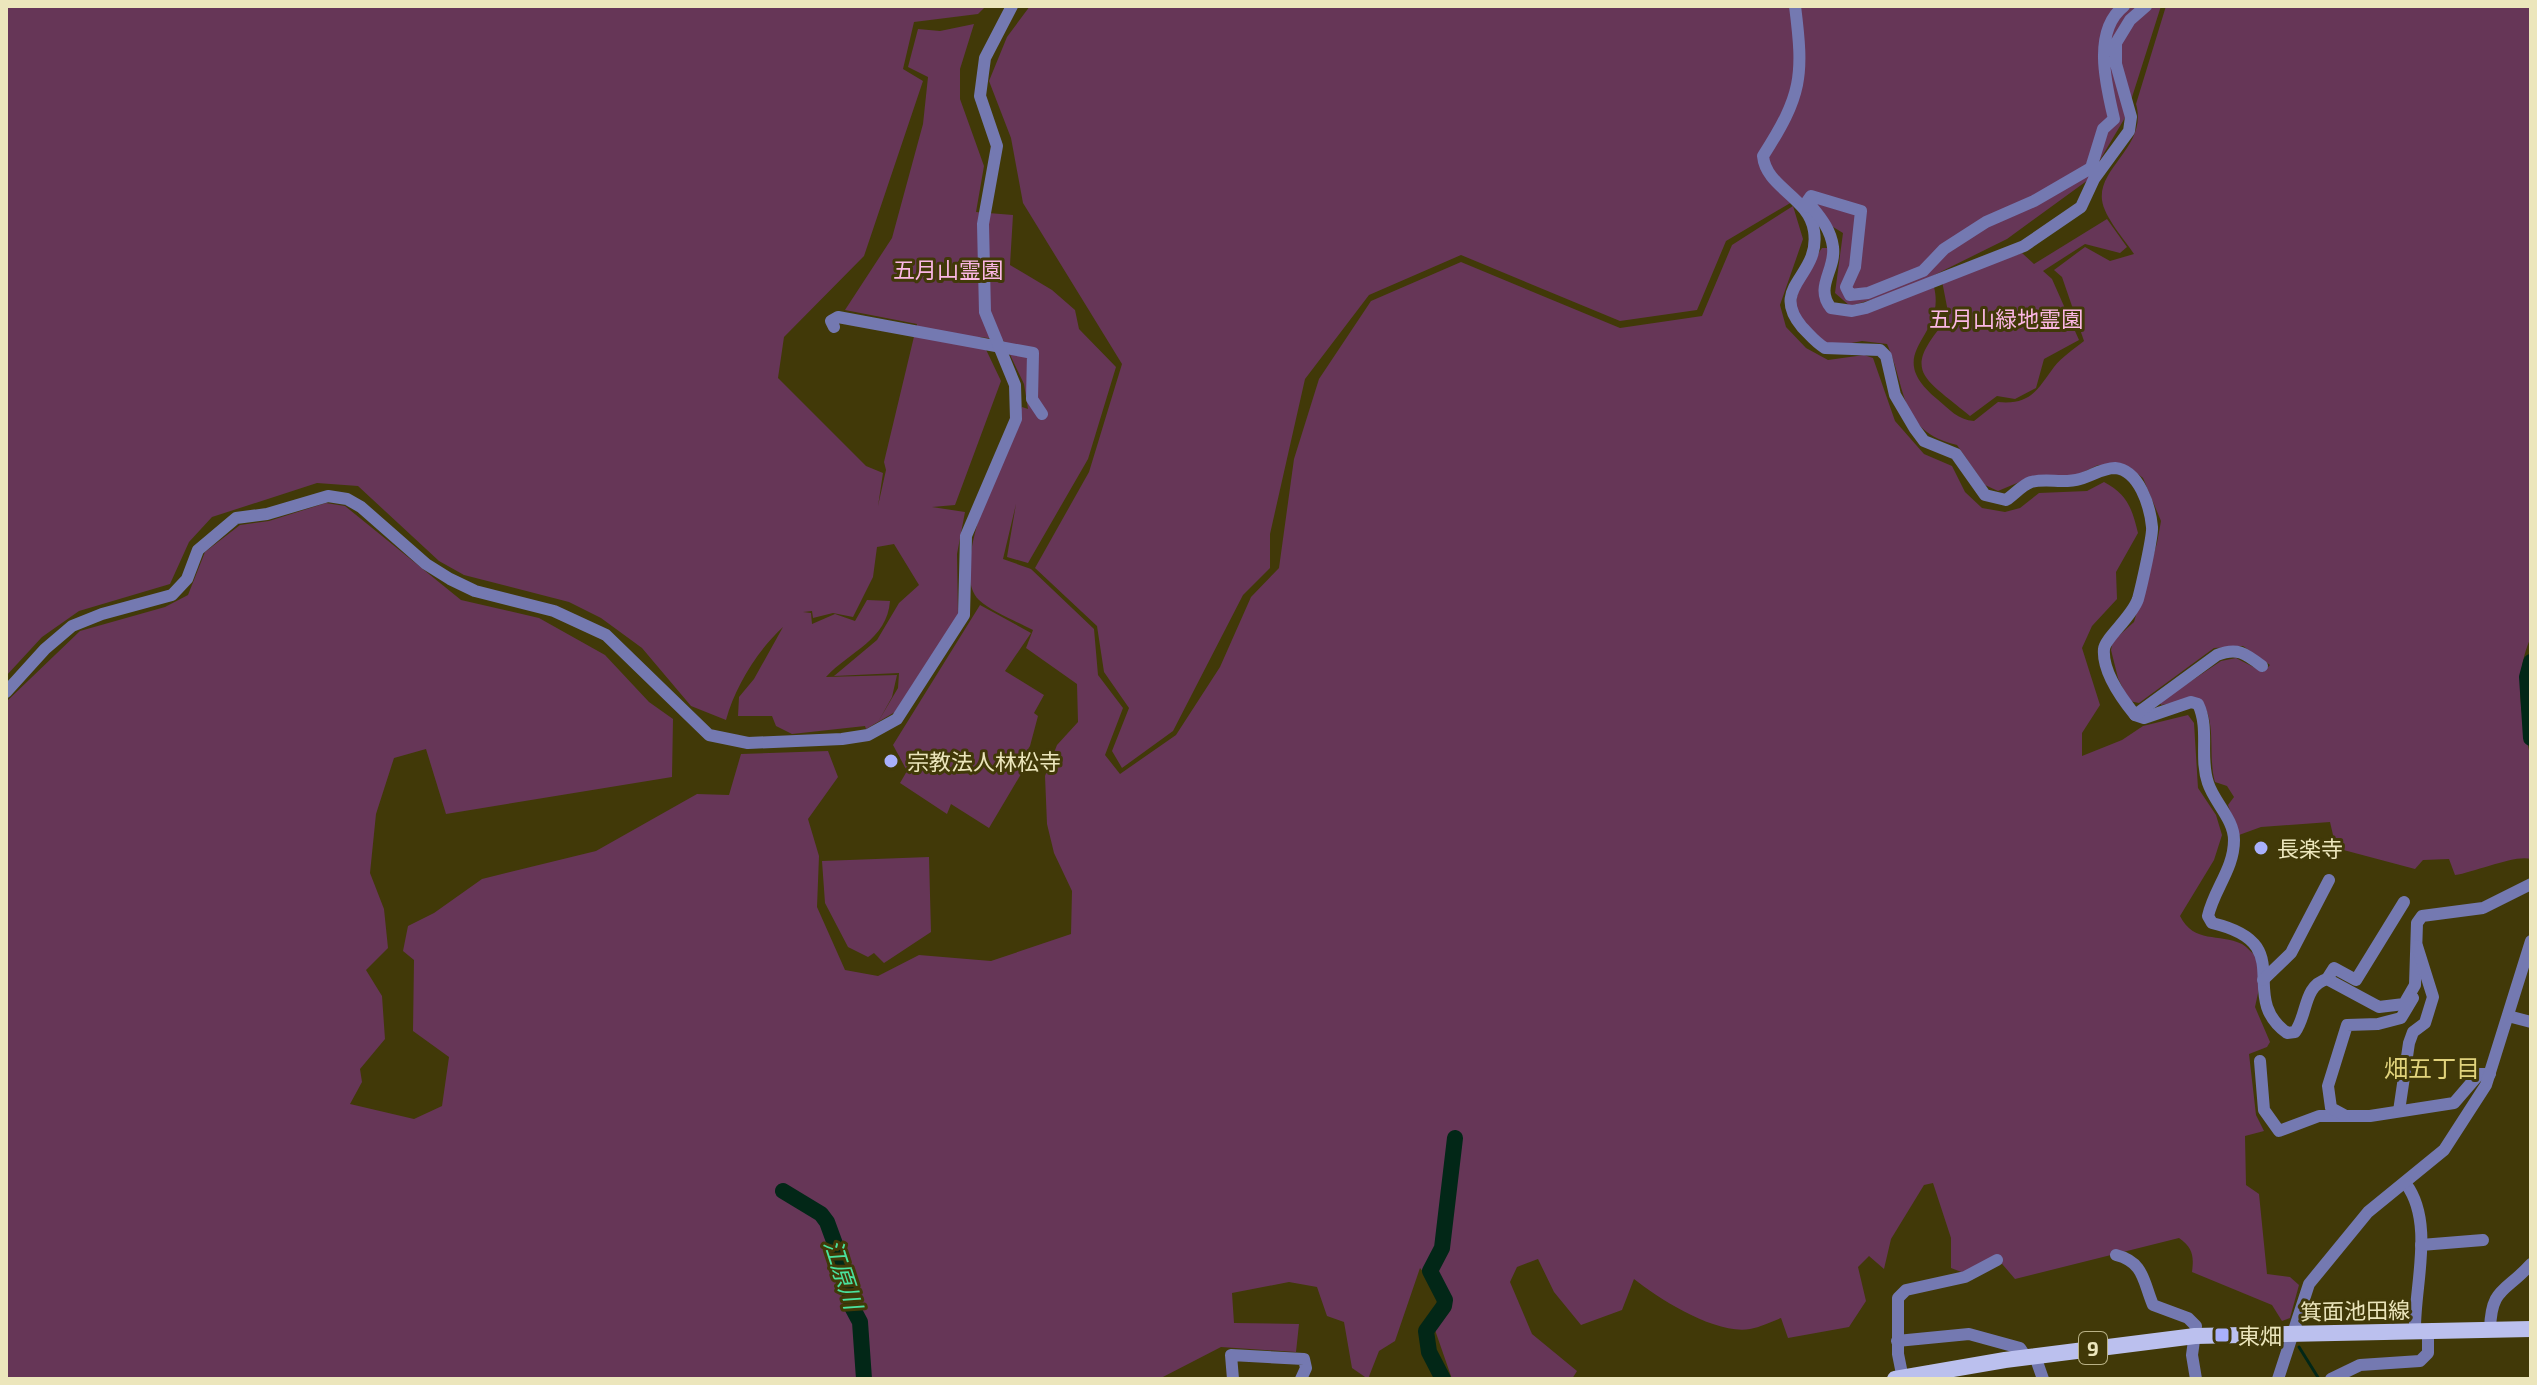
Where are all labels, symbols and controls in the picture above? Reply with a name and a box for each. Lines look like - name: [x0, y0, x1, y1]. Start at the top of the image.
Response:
- park label: 五月山霊園: [893, 256, 1003, 282]
- park label: 五月山緑地霊園: [1929, 305, 2083, 331]
- place label: 宗教法人林松寺: [907, 748, 1061, 774]
- marker: 宗教法人林松寺: [882, 752, 900, 770]
- place label: 長楽寺: [2277, 835, 2343, 861]
- marker: 長楽寺: [2252, 839, 2270, 857]
- district label: 畑五丁目: [2384, 1053, 2480, 1082]
- water label: 江原川: [819, 1235, 870, 1316]
- street label: 箕面池田線: [2300, 1296, 2410, 1324]
- place label: 東畑: [2238, 1322, 2282, 1348]
- marker: 東畑: [2213, 1326, 2231, 1344]
- road number: 9: [2079, 1332, 2107, 1364]

